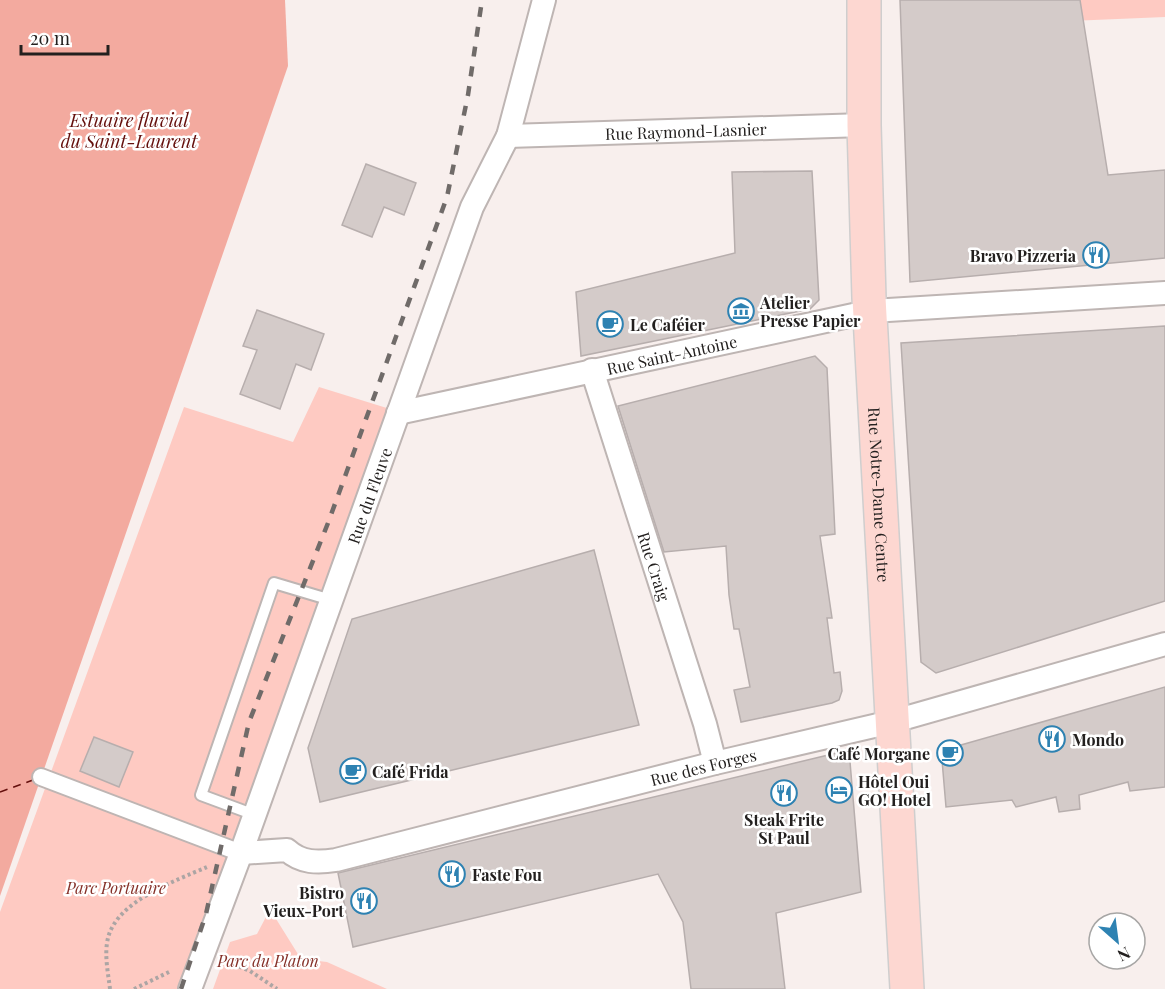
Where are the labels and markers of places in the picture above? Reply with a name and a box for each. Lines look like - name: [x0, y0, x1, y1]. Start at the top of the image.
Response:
- restaurant icon: Bravo Pizzeria: [1081, 240, 1111, 270]
- place label: Bravo Pizzeria: [970, 245, 1077, 266]
- place label: Atelier Presse Papier: [759, 292, 861, 331]
- museum icon: Atelier Presse Papier: [726, 296, 756, 326]
- cafe icon: Le Caféier: [595, 309, 625, 339]
- place label: Le Caféier: [630, 314, 706, 335]
- restaurant icon: Mondo: [1037, 724, 1067, 754]
- place label: Mondo: [1072, 729, 1124, 750]
- cafe icon: Café Morgane: [935, 738, 965, 768]
- place label: Café Morgane: [827, 743, 930, 764]
- cafe icon: Café Frida: [338, 756, 368, 786]
- place label: Café Frida: [372, 761, 449, 782]
- place label: Hôtel Oui GO! Hotel: [858, 771, 931, 810]
- hotel icon: Hôtel Oui GO! Hotel: [824, 775, 854, 805]
- restaurant icon: Steak Frite St Paul: [769, 778, 799, 808]
- place label: Steak Frite St Paul: [744, 809, 824, 848]
- restaurant icon: Faste Fou: [437, 859, 467, 889]
- place label: Faste Fou: [472, 864, 542, 885]
- place label: Bistro Vieux-Port: [262, 882, 344, 921]
- restaurant icon: Bistro Vieux-Port: [349, 886, 379, 916]

